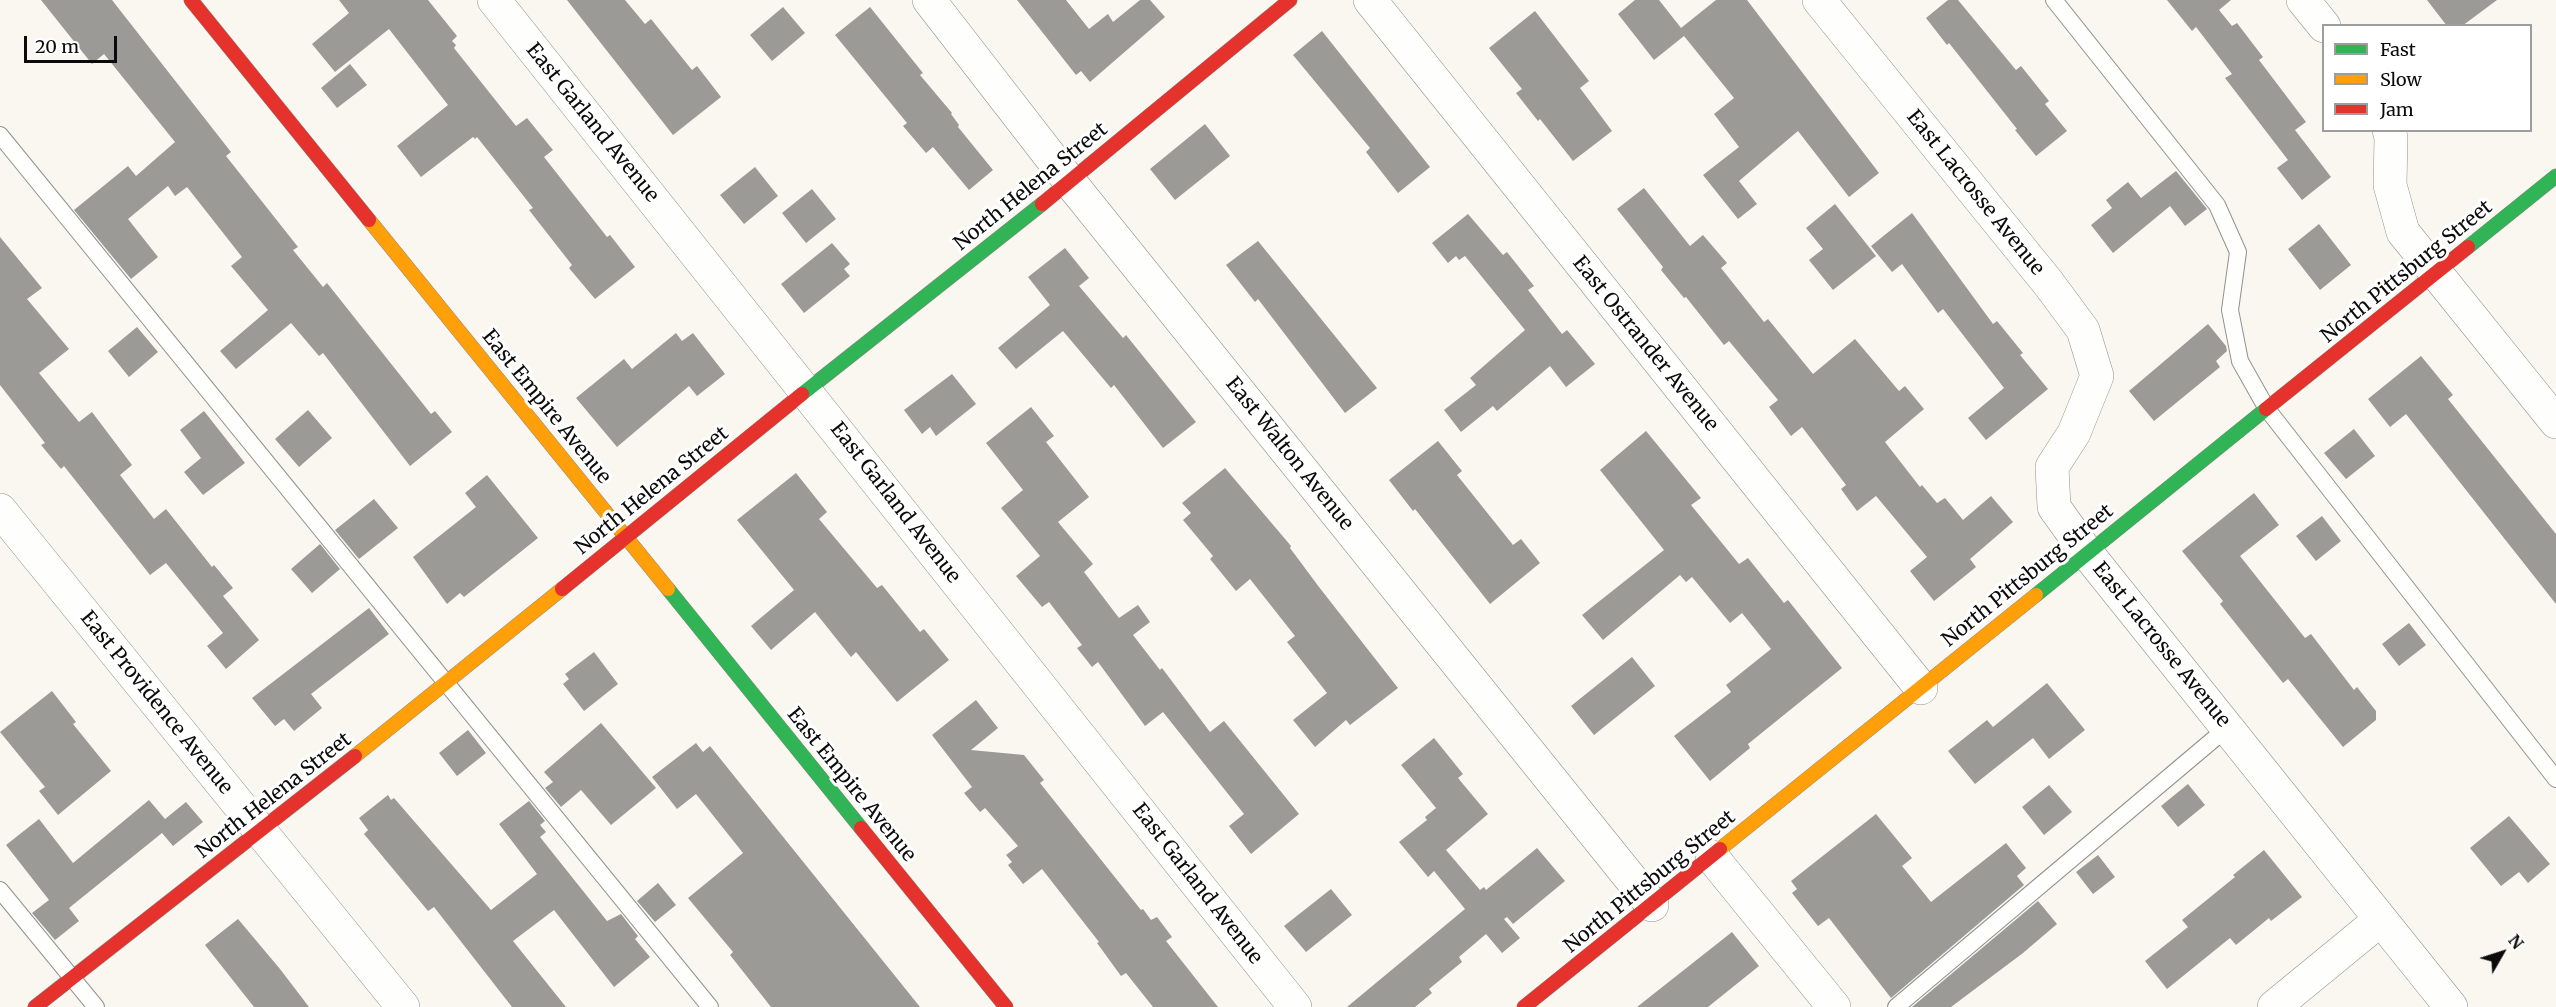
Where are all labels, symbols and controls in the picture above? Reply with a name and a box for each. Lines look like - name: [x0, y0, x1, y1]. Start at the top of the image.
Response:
- scale bar: [27, 24, 120, 62]
- legend: [2322, 24, 2532, 132]
- text: 20 m: [35, 35, 79, 58]
- text: Fast: [2380, 38, 2416, 61]
- street label: East Garland Avenue: [521, 39, 663, 207]
- text: Slow: [2380, 68, 2422, 91]
- text: Jam: [2380, 98, 2414, 121]
- street label: East Lacrosse Avenue: [1901, 106, 2049, 280]
- street label: North Helena Street: [950, 118, 1112, 256]
- street label: North Pittsburg Street: [2317, 196, 2497, 348]
- street label: East Ostrander Avenue: [1567, 252, 1723, 436]
- street label: East Empire Avenue: [476, 325, 616, 489]
- street label: East Walton Avenue: [1220, 373, 1358, 535]
- street label: East Garland Avenue: [825, 418, 965, 588]
- street label: North Helena Street: [571, 422, 733, 560]
- street label: North Pittsburg Street: [1938, 500, 2118, 652]
- street label: East Lacrosse Avenue: [2087, 558, 2235, 732]
- street label: East Providence Avenue: [75, 607, 237, 799]
- street label: East Empire Avenue: [781, 703, 921, 867]
- street label: North Helena Street: [192, 728, 356, 864]
- street label: East Garland Avenue: [1127, 799, 1267, 969]
- street label: North Pittsburg Street: [1560, 806, 1740, 958]
- north arrow: [2472, 923, 2532, 983]
- text: N: [2504, 930, 2528, 953]

